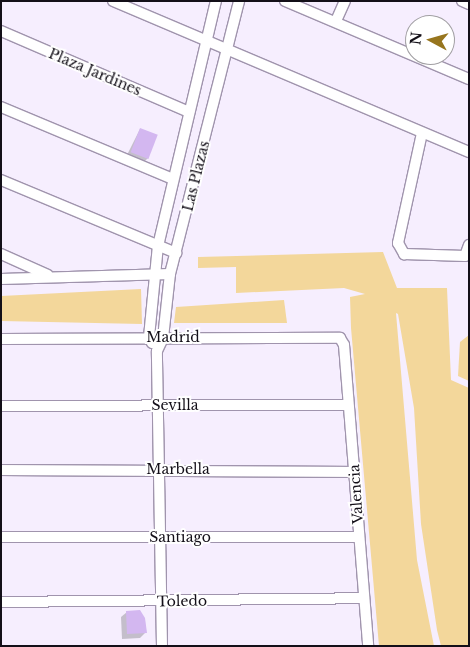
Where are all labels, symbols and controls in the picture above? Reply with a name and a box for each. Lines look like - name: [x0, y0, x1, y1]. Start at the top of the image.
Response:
- north arrow: [405, 15, 455, 65]
- text: N: [406, 31, 426, 46]
- street label: Plaza Jardines: [46, 45, 144, 99]
- street label: Las Plazas: [179, 139, 213, 213]
- street label: Madrid: [146, 329, 200, 345]
- street label: Sevilla: [151, 397, 199, 413]
- street label: Marbella: [146, 461, 210, 477]
- street label: Valencia: [346, 464, 366, 524]
- street label: Santiago: [149, 529, 211, 545]
- street label: Toledo: [157, 592, 207, 610]

